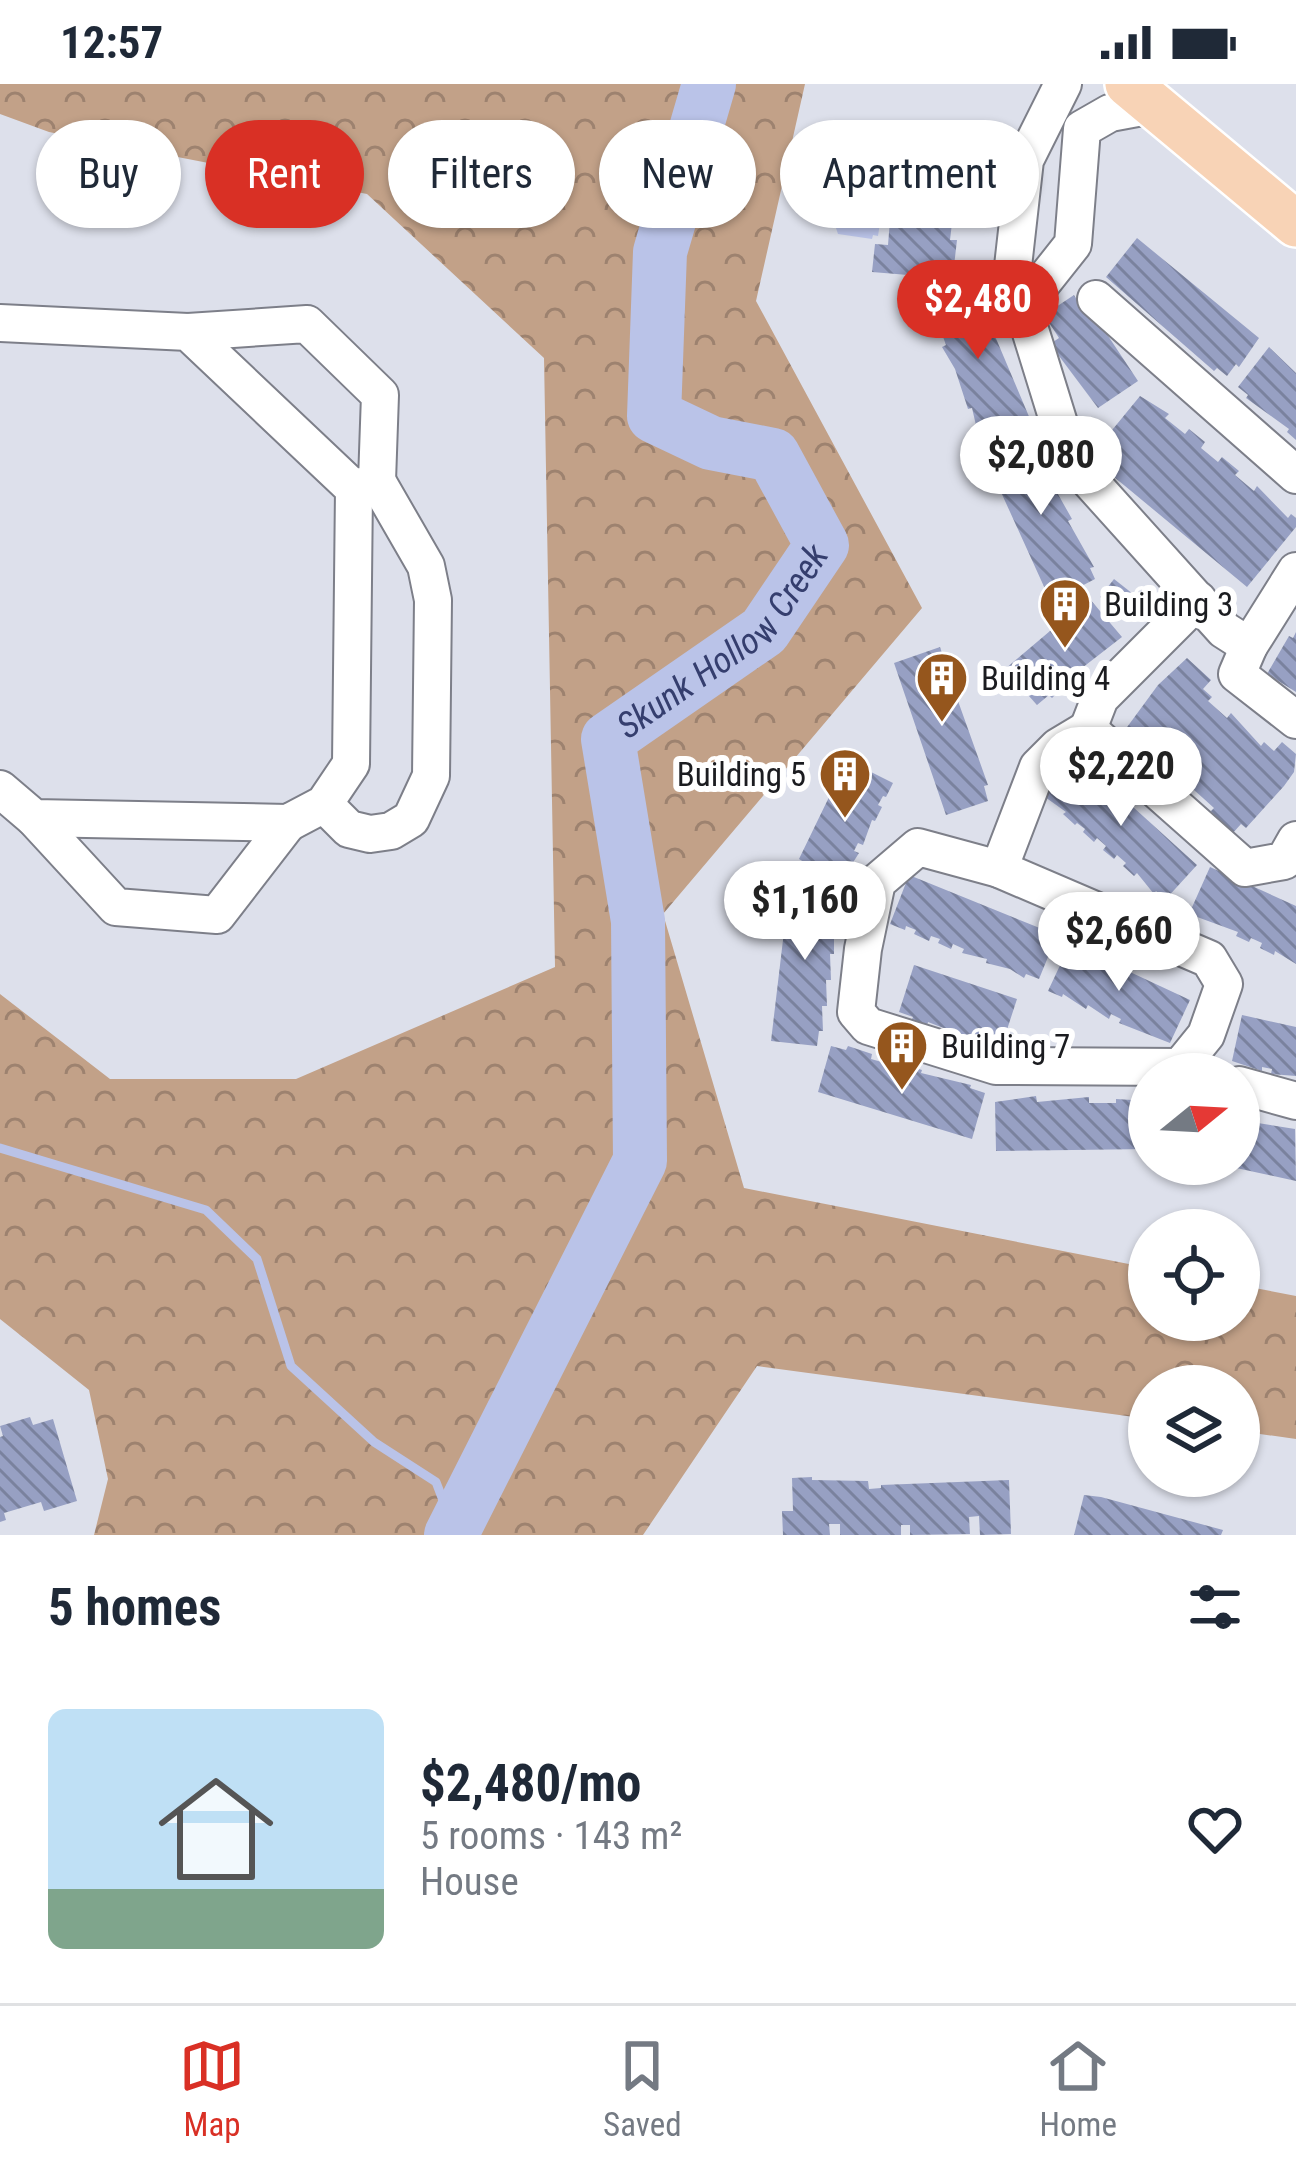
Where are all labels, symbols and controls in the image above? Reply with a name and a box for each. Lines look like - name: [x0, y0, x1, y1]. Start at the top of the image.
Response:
- text: 12:57: [60, 16, 163, 69]
- chip: Buy: [36, 120, 181, 228]
- chip: Rent: [205, 120, 364, 228]
- chip: Filters: [388, 120, 575, 228]
- chip: New: [599, 120, 756, 228]
- chip: Apartment: [780, 120, 1039, 228]
- pin: $2,480: [880, 260, 1076, 362]
- text: $2,480: [924, 276, 1032, 322]
- pin: $2,080: [943, 416, 1139, 518]
- text: $2,080: [987, 432, 1095, 478]
- water label: Skunk Hollow Creek: [609, 536, 838, 747]
- building icon: Building 3: [1037, 576, 1093, 650]
- place label: Building 3: [1104, 585, 1233, 624]
- building icon: Building 4: [914, 650, 970, 724]
- place label: Building 4: [981, 659, 1110, 698]
- pin: $2,220: [1023, 727, 1219, 829]
- text: $2,220: [1067, 743, 1175, 789]
- building icon: Building 5: [817, 746, 873, 820]
- place label: Building 5: [677, 755, 806, 794]
- pin: $1,160: [707, 861, 903, 963]
- text: $1,160: [751, 877, 859, 923]
- pin: $2,660: [1021, 892, 1217, 994]
- text: $2,660: [1065, 908, 1173, 954]
- building icon: Building 7: [874, 1018, 930, 1092]
- place label: Building 7: [941, 1027, 1070, 1066]
- north arrow: [1128, 1053, 1260, 1185]
- map controls: [1128, 1053, 1260, 1497]
- button: locate: [1128, 1209, 1260, 1341]
- button: layers: [1128, 1365, 1260, 1497]
- icon: filters: [1182, 1574, 1248, 1640]
- text: 5 homes: [48, 1578, 221, 1637]
- text: $2,480/mo: [420, 1754, 641, 1813]
- icon: home: [144, 1757, 288, 1901]
- icon: heart: [1182, 1796, 1248, 1862]
- text: 5 rooms · 143 m²: [420, 1813, 682, 1859]
- text: House: [420, 1859, 519, 1905]
- tab: Map: [179, 2033, 245, 2144]
- tab: Saved: [603, 2033, 682, 2144]
- tab: Home: [1040, 2033, 1117, 2144]

